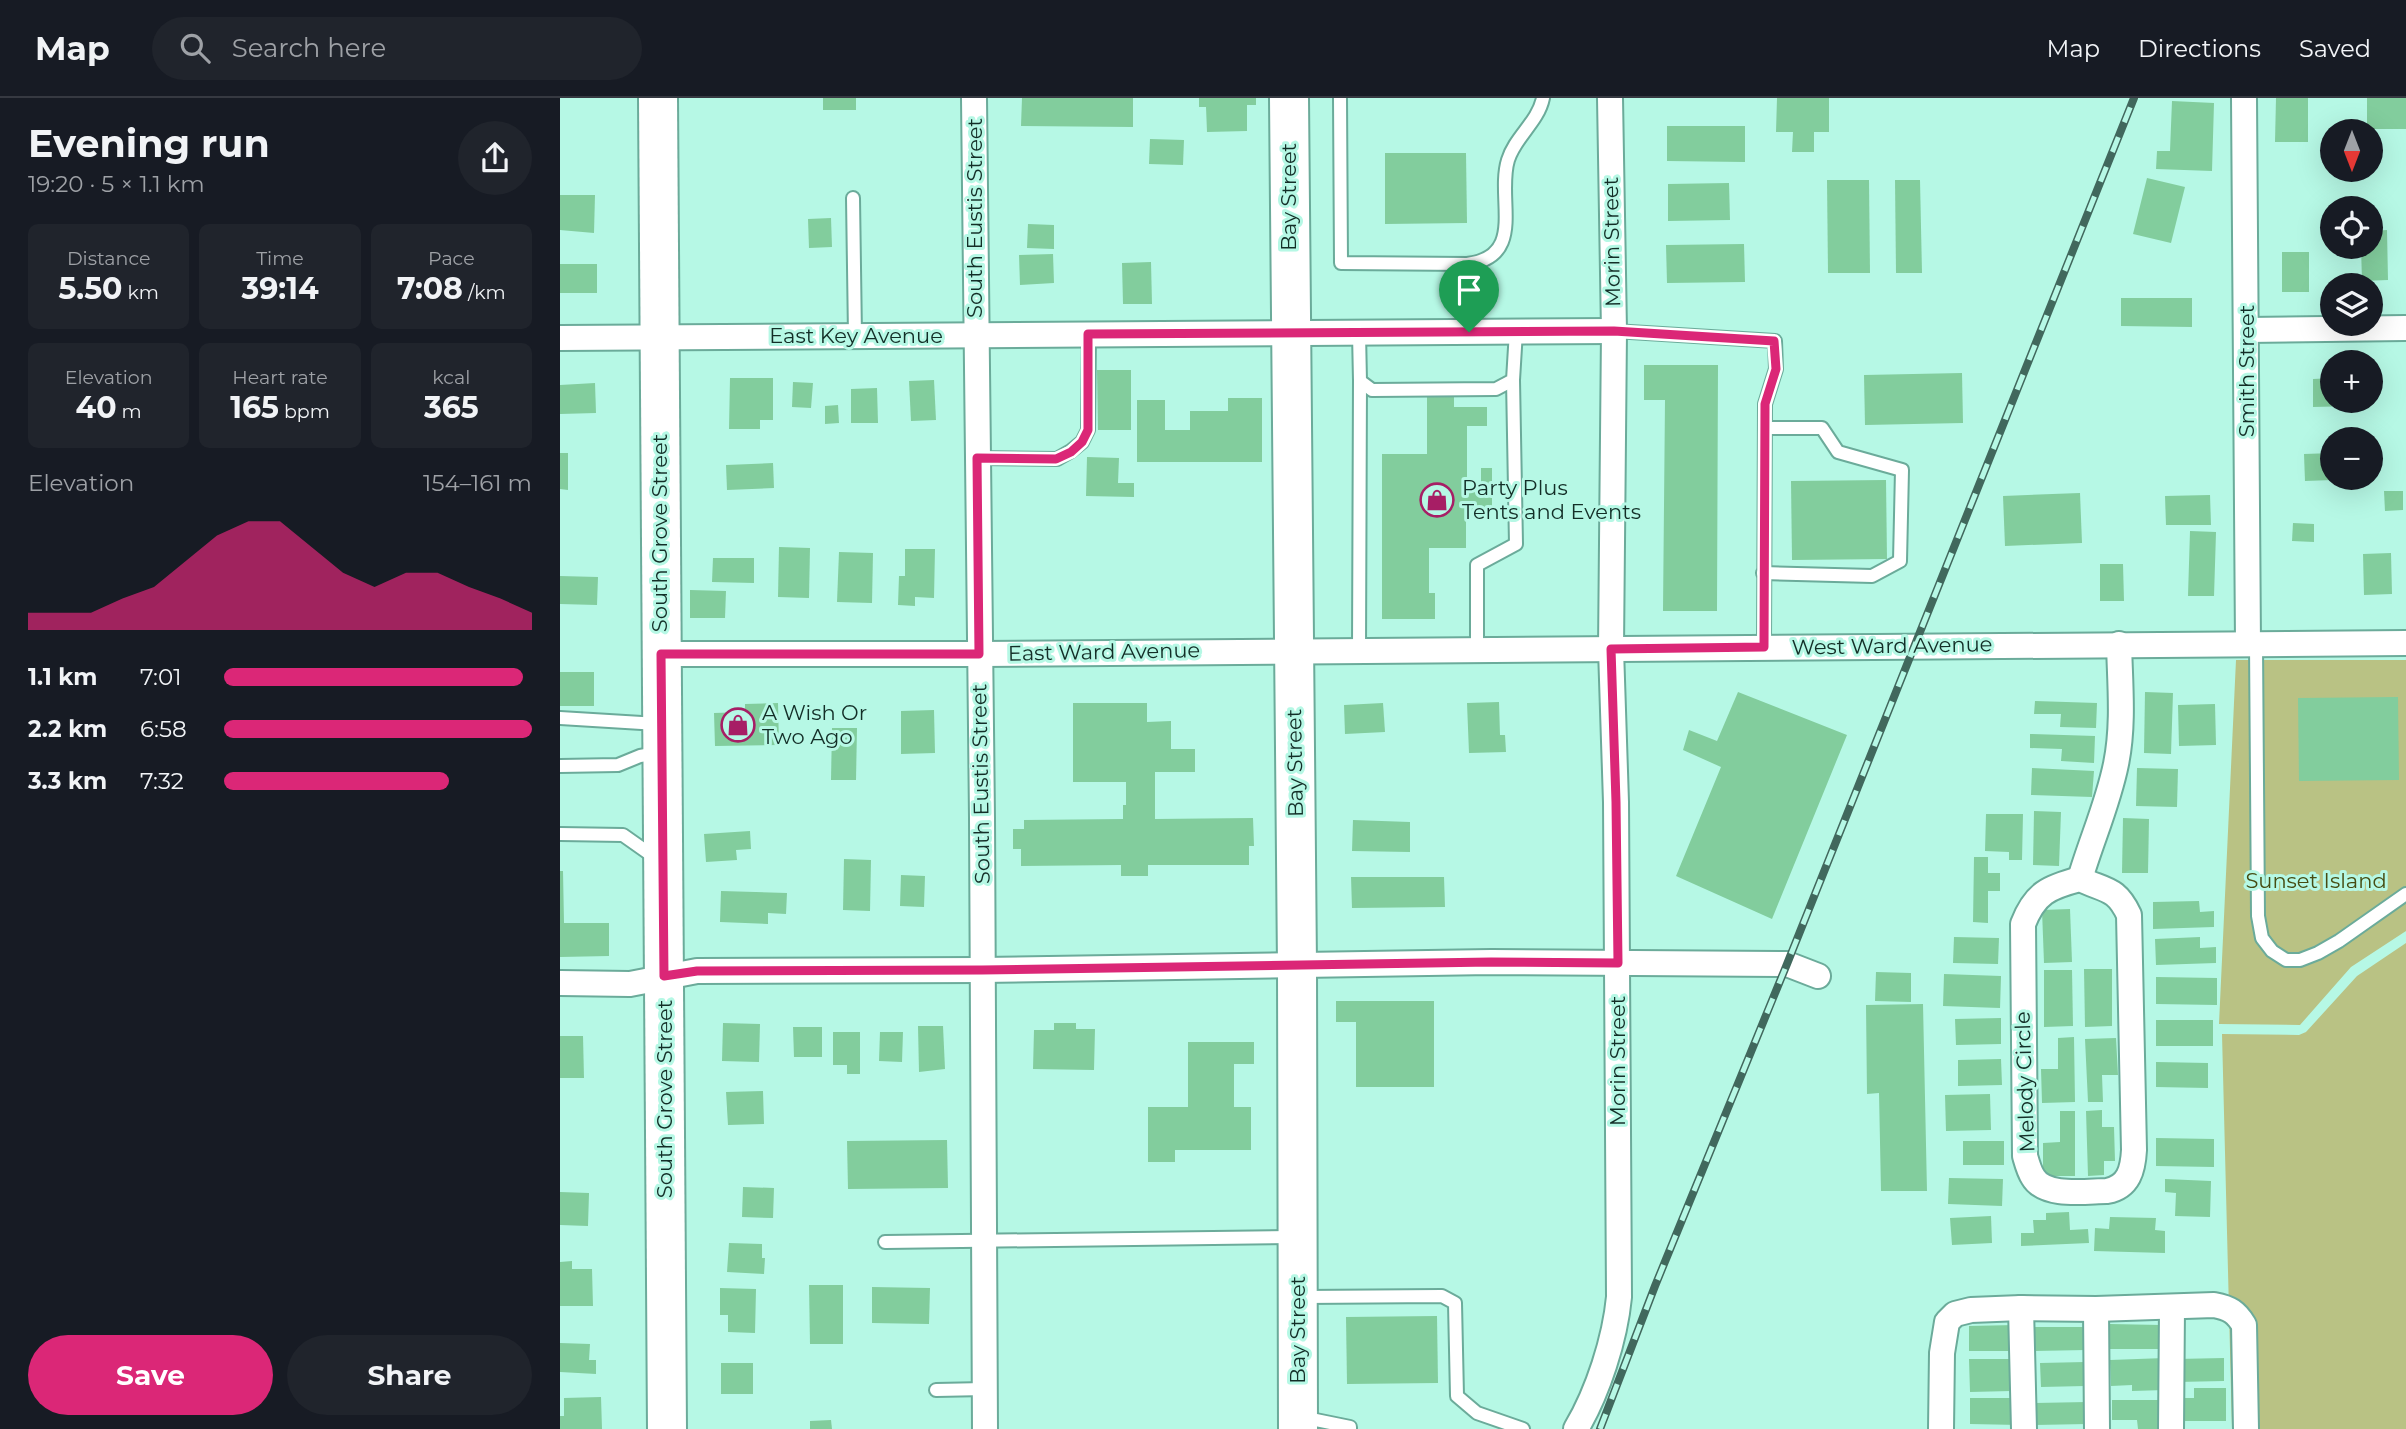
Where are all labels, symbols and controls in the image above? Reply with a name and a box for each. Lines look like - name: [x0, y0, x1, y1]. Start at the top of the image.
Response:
- search box: [152, 17, 642, 80]
- text: Map: [35, 28, 110, 68]
- icon: search: [176, 29, 214, 67]
- text: Search here: [232, 32, 386, 64]
- text: Map: [2047, 34, 2100, 63]
- text: Directions: [2138, 34, 2261, 63]
- text: Saved: [2299, 34, 2371, 63]
- street label: South Eustis Street: [962, 118, 987, 318]
- north arrow: [2320, 119, 2384, 182]
- map controls: [2320, 119, 2383, 490]
- text: Evening run: [28, 120, 270, 167]
- button: share: [458, 121, 532, 195]
- street label: Bay Street: [1276, 143, 1301, 251]
- text: 19:20 · 5 × 1.1 km: [28, 170, 205, 198]
- street label: Morin Street: [1598, 177, 1625, 307]
- button: locate: [2320, 196, 2383, 259]
- text: Distance: [67, 247, 150, 270]
- text: Time: [256, 247, 304, 270]
- text: Pace: [428, 247, 475, 270]
- pin: [1439, 260, 1499, 332]
- text: 5.50: [59, 270, 122, 307]
- text: 39:14: [241, 270, 319, 307]
- text: 7:08: [397, 270, 463, 307]
- icon: arrive: [1450, 271, 1488, 309]
- button: layers: [2320, 273, 2383, 336]
- text: km: [122, 281, 159, 304]
- text: /km: [463, 281, 506, 304]
- street label: Smith Street: [2234, 305, 2259, 437]
- street label: East Key Avenue: [769, 323, 943, 348]
- button: +: [2320, 350, 2383, 413]
- text: Elevation: [65, 366, 153, 389]
- text: Heart rate: [232, 366, 328, 389]
- text: kcal: [432, 366, 470, 389]
- text: 40: [76, 389, 117, 426]
- text: 165: [230, 389, 279, 426]
- text: 365: [424, 389, 479, 426]
- text: m: [117, 400, 142, 423]
- text: bpm: [279, 400, 330, 423]
- button: −: [2320, 427, 2383, 490]
- street label: South Grove Street: [647, 434, 672, 632]
- text: Elevation: [28, 469, 134, 497]
- text: 154–161 m: [423, 469, 532, 497]
- place label: Party Plus Tents and Events: [1462, 475, 1641, 524]
- shop icon: Party Plus Tents and Events: [1418, 481, 1456, 519]
- street label: West Ward Avenue: [1791, 631, 1993, 660]
- street label: East Ward Avenue: [1008, 637, 1200, 666]
- text: 1.1 km: [28, 663, 97, 691]
- text: 7:01: [140, 663, 182, 691]
- street label: South Eustis Street: [966, 684, 995, 884]
- place label: A Wish Or Two Ago: [762, 700, 867, 749]
- shop icon: A Wish Or Two Ago: [719, 706, 757, 744]
- street label: Bay Street: [1281, 709, 1308, 817]
- text: 2.2 km: [28, 715, 107, 743]
- text: 6:58: [140, 715, 187, 743]
- text: 3.3 km: [28, 767, 107, 795]
- text: 7:32: [140, 767, 184, 795]
- park label: Sunset Island: [2245, 868, 2387, 893]
- street label: Morin Street: [1605, 996, 1630, 1126]
- street label: South Grove Street: [652, 1000, 677, 1198]
- street label: Melody Circle: [2010, 1011, 2039, 1153]
- street label: Bay Street: [1285, 1276, 1310, 1384]
- button: Save: [28, 1335, 273, 1415]
- button: Share: [287, 1335, 532, 1415]

